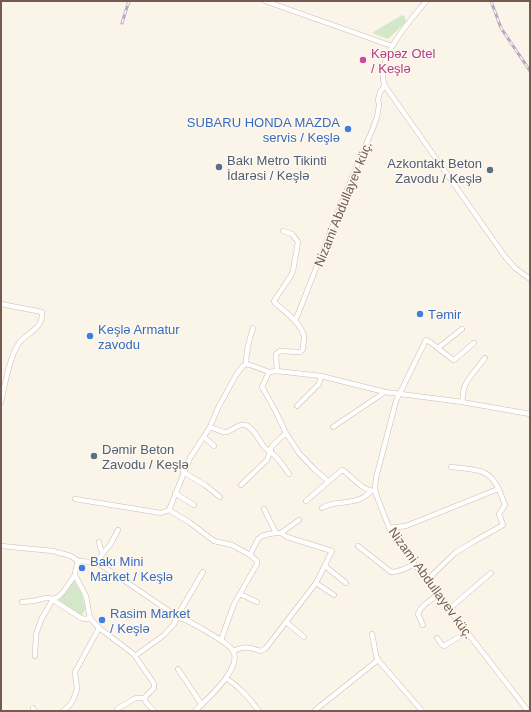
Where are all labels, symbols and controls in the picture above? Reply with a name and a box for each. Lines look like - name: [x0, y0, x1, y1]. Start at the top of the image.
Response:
- place label: Kəpəz Otel / Keşlə: [371, 46, 435, 76]
- marker: Kəpəz Otel / Keşlə: [358, 55, 368, 65]
- place label: SUBARU HONDA MAZDA servis / Keşlə: [187, 115, 340, 145]
- marker: SUBARU HONDA MAZDA servis / Keşlə: [343, 124, 353, 134]
- street label: Nizami Abdullayev küç.: [311, 139, 375, 269]
- place label: Bakı Metro Tikinti İdarəsi / Keşlə: [227, 153, 327, 183]
- place label: Azkontakt Beton Zavodu / Keşlə: [387, 156, 482, 186]
- marker: Bakı Metro Tikinti İdarəsi / Keşlə: [214, 162, 224, 172]
- marker: Azkontakt Beton Zavodu / Keşlə: [485, 165, 495, 175]
- place label: Təmir: [428, 307, 462, 322]
- marker: Təmir: [415, 309, 425, 319]
- place label: Keşlə Armatur zavodu: [98, 322, 180, 352]
- marker: Keşlə Armatur zavodu: [85, 331, 95, 341]
- place label: Dəmir Beton Zavodu / Keşlə: [102, 442, 189, 472]
- marker: Dəmir Beton Zavodu / Keşlə: [89, 451, 99, 461]
- street label: Nizami Abdullayev küç.: [386, 525, 476, 641]
- place label: Bakı Mini Market / Keşlə: [90, 554, 173, 584]
- marker: Bakı Mini Market / Keşlə: [77, 563, 87, 573]
- place label: Rasim Market / Keşlə: [110, 606, 191, 636]
- marker: Rasim Market / Keşlə: [97, 615, 107, 625]

